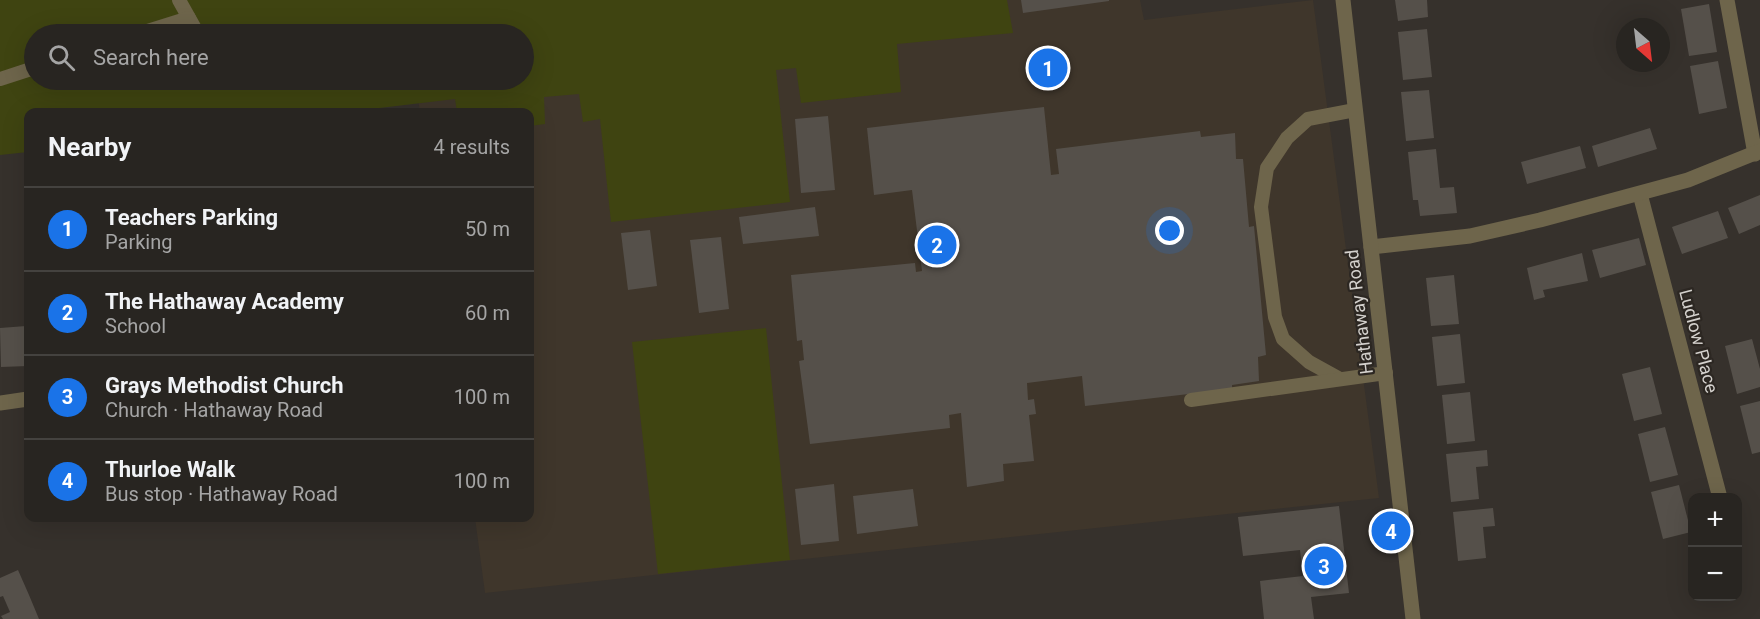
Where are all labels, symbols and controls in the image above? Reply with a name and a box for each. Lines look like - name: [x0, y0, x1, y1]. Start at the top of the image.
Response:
- north arrow: [1616, 18, 1670, 72]
- search box: [24, 24, 534, 90]
- icon: search: [45, 41, 78, 74]
- text: Search here: [93, 45, 209, 70]
- pin: 1: [1028, 46, 1068, 90]
- text: Nearby: [48, 132, 131, 162]
- text: 4 results: [434, 135, 510, 159]
- text: Teachers Parking: [105, 205, 278, 230]
- your location: [1155, 216, 1184, 245]
- text: 1: [62, 217, 73, 241]
- text: 50 m: [465, 217, 510, 241]
- pin: 2: [918, 222, 956, 268]
- text: Parking: [105, 230, 172, 254]
- street label: Hathaway Road: [1341, 248, 1377, 376]
- street label: Ludlow Place: [1675, 287, 1723, 395]
- text: The Hathaway Academy: [105, 289, 344, 314]
- text: 2: [62, 301, 73, 325]
- text: 60 m: [465, 301, 510, 325]
- text: School: [105, 314, 166, 338]
- text: Grays Methodist Church: [105, 373, 344, 398]
- text: 3: [62, 385, 73, 409]
- text: 100 m: [454, 385, 510, 409]
- text: Church · Hathaway Road: [105, 398, 323, 422]
- text: Thurloe Walk: [105, 457, 235, 482]
- text: 4: [62, 469, 73, 493]
- text: 100 m: [454, 469, 510, 493]
- text: Bus stop · Hathaway Road: [105, 482, 338, 506]
- map controls: [1688, 493, 1742, 601]
- button: +: [1688, 493, 1742, 547]
- pin: 4: [1372, 508, 1410, 554]
- pin: 3: [1304, 544, 1344, 588]
- button: −: [1688, 547, 1742, 601]

